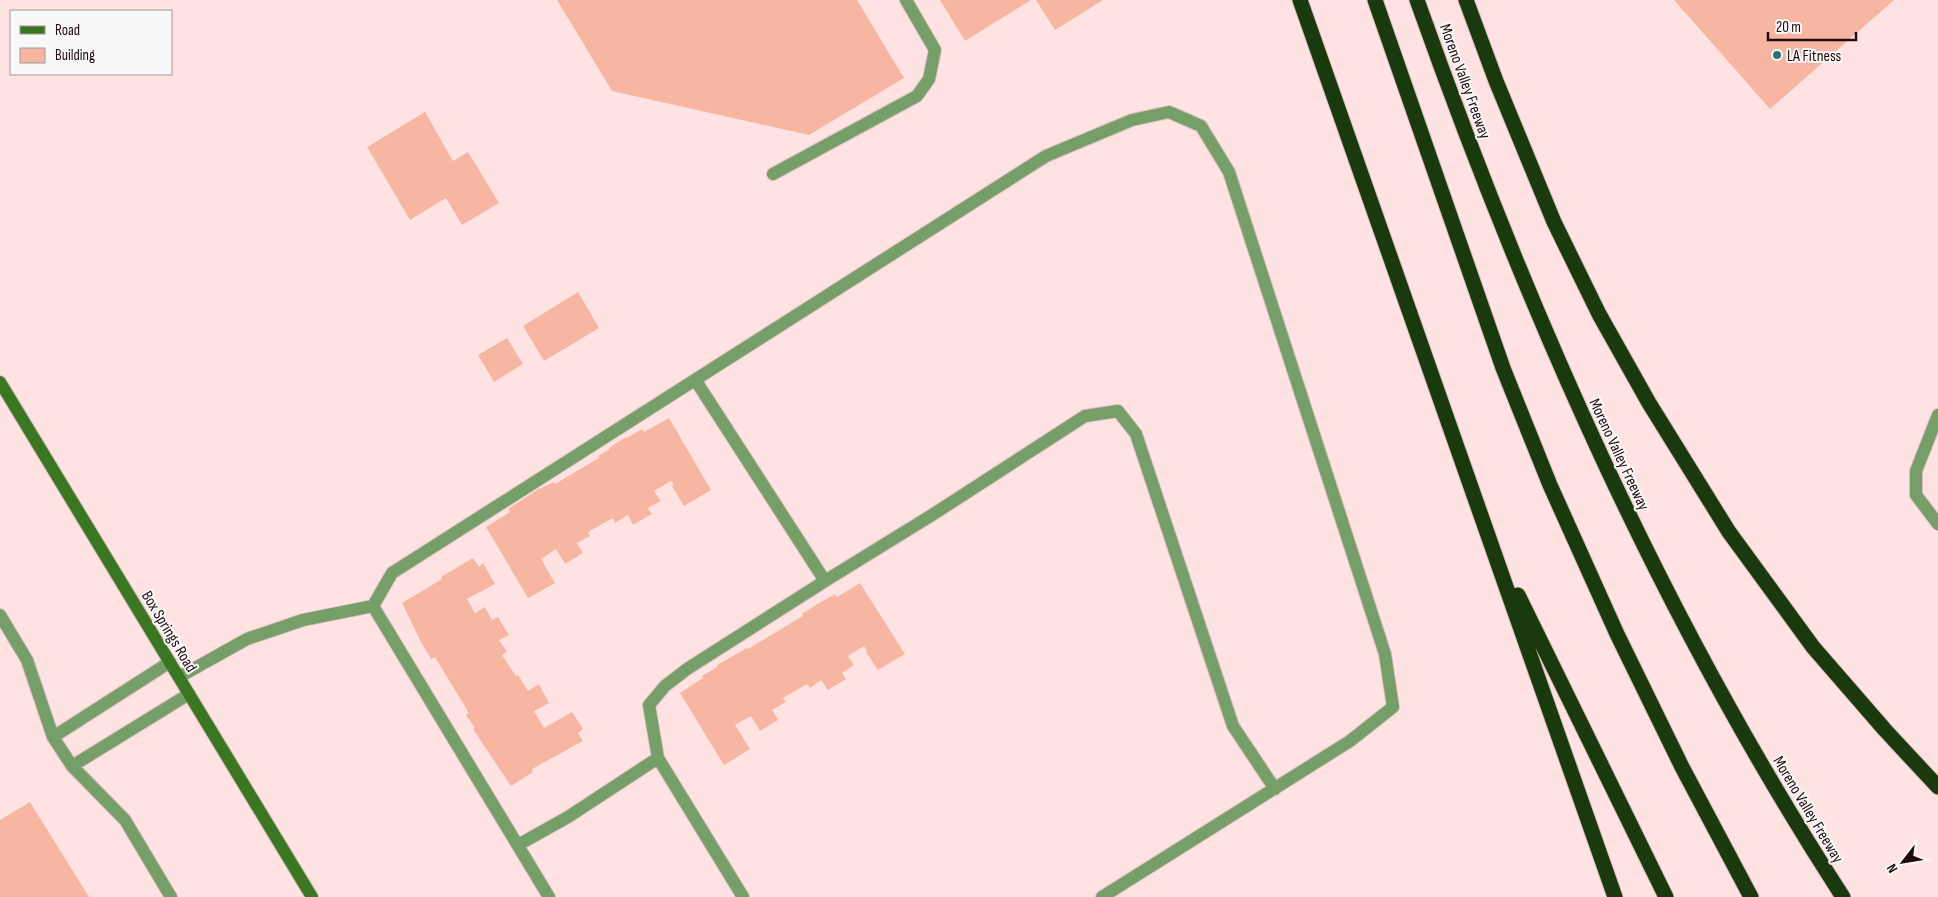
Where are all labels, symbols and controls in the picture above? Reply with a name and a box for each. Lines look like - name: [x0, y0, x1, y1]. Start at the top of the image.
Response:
- legend: [10, 10, 172, 75]
- scale bar: [1768, 10, 1856, 42]
- text: 20 m: [1776, 18, 1801, 37]
- text: Road: [55, 21, 80, 40]
- street label: Moreno Valley Freeway: [1435, 21, 1494, 142]
- text: Building: [55, 46, 95, 65]
- place label: LA Fitness: [1787, 47, 1841, 66]
- marker: LA Fitness: [1771, 49, 1783, 61]
- street label: Moreno Valley Freeway: [1584, 396, 1653, 513]
- street label: Box Springs Road: [137, 588, 200, 676]
- street label: Moreno Valley Freeway: [1768, 753, 1847, 867]
- north arrow: [1878, 837, 1928, 887]
- text: N: [1883, 861, 1901, 876]

